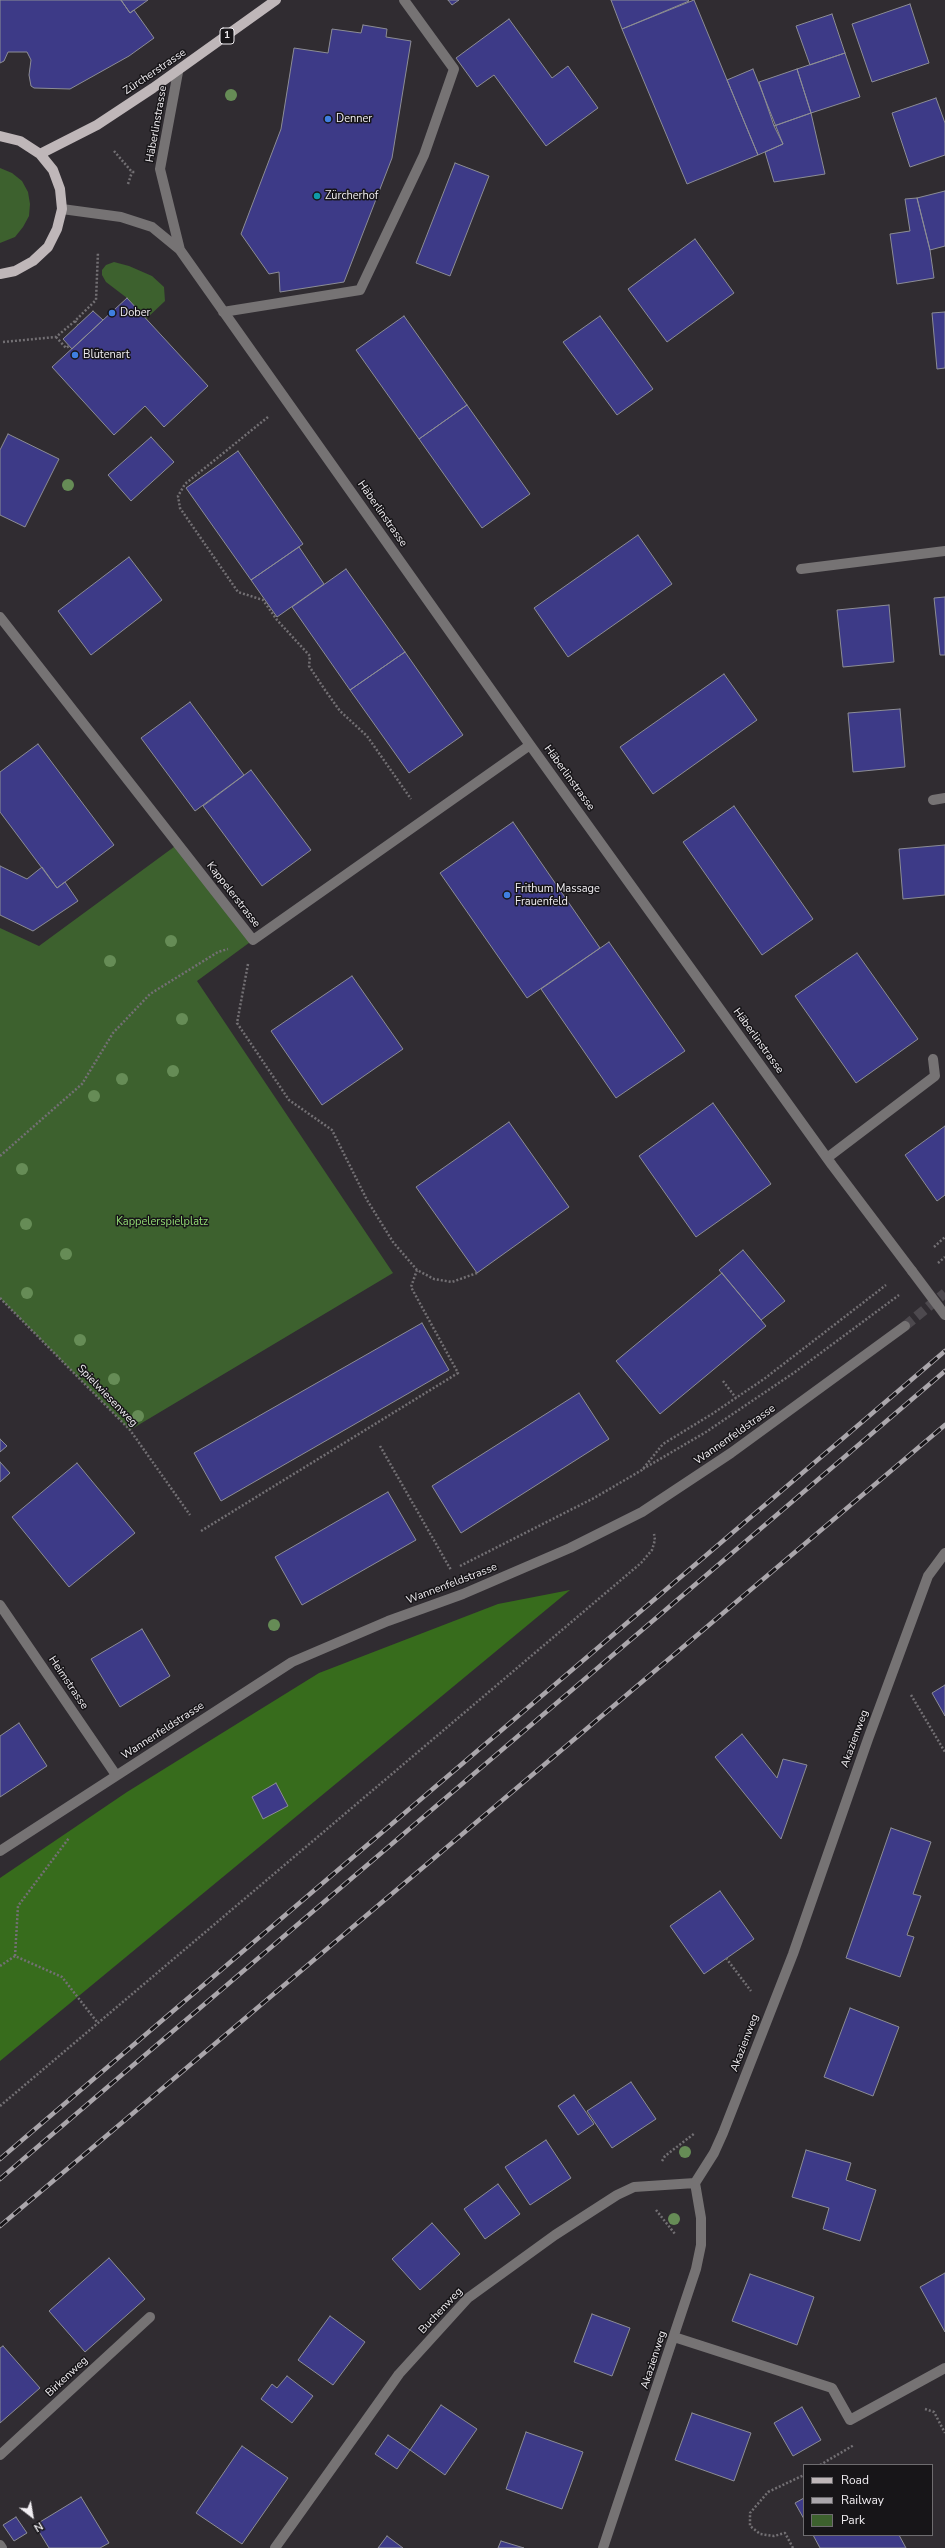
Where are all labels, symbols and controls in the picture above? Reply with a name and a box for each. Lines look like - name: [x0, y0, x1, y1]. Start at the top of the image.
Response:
- road number: 1: [220, 28, 234, 44]
- street label: Zürcherstrasse: [121, 46, 189, 98]
- street label: Häberlinstrasse: [144, 85, 170, 163]
- place label: Denner: [336, 112, 372, 126]
- marker: Denner: [323, 114, 333, 124]
- place label: Zürcherhof: [325, 189, 379, 203]
- marker: Zürcherhof: [312, 191, 322, 201]
- place label: Dober: [120, 306, 150, 320]
- marker: Dober: [107, 308, 117, 318]
- place label: Blütenart: [83, 348, 130, 362]
- marker: Blütenart: [70, 350, 80, 360]
- street label: Häberlinstrasse: [354, 478, 410, 550]
- street label: Häberlinstrasse: [541, 743, 597, 813]
- street label: Kappelerstrasse: [203, 860, 263, 930]
- place label: Frithum Massage Frauenfeld: [515, 882, 600, 908]
- marker: Frithum Massage Frauenfeld: [502, 890, 512, 900]
- street label: Häberlinstrasse: [730, 1006, 786, 1076]
- park label: Kappelerspielplatz: [116, 1215, 208, 1229]
- street label: Spielwiesenweg: [74, 1362, 140, 1430]
- street label: Wannenfeldstrasse: [692, 1402, 778, 1468]
- street label: Wannenfeldstrasse: [405, 1561, 499, 1607]
- street label: Heimstrasse: [45, 1654, 91, 1712]
- street label: Wannenfeldstrasse: [119, 1699, 207, 1763]
- street label: Akazienweg: [838, 1708, 872, 1770]
- street label: Akazienweg: [728, 2012, 762, 2074]
- street label: Buchenweg: [416, 2285, 466, 2337]
- street label: Akazienweg: [638, 2329, 670, 2391]
- street label: Birkenweg: [43, 2354, 91, 2400]
- legend: [803, 2464, 933, 2536]
- text: Road: [841, 2472, 869, 2488]
- text: Railway: [841, 2492, 884, 2508]
- north arrow: [12, 2496, 52, 2536]
- text: Park: [841, 2512, 865, 2528]
- text: N: [31, 2518, 46, 2535]

